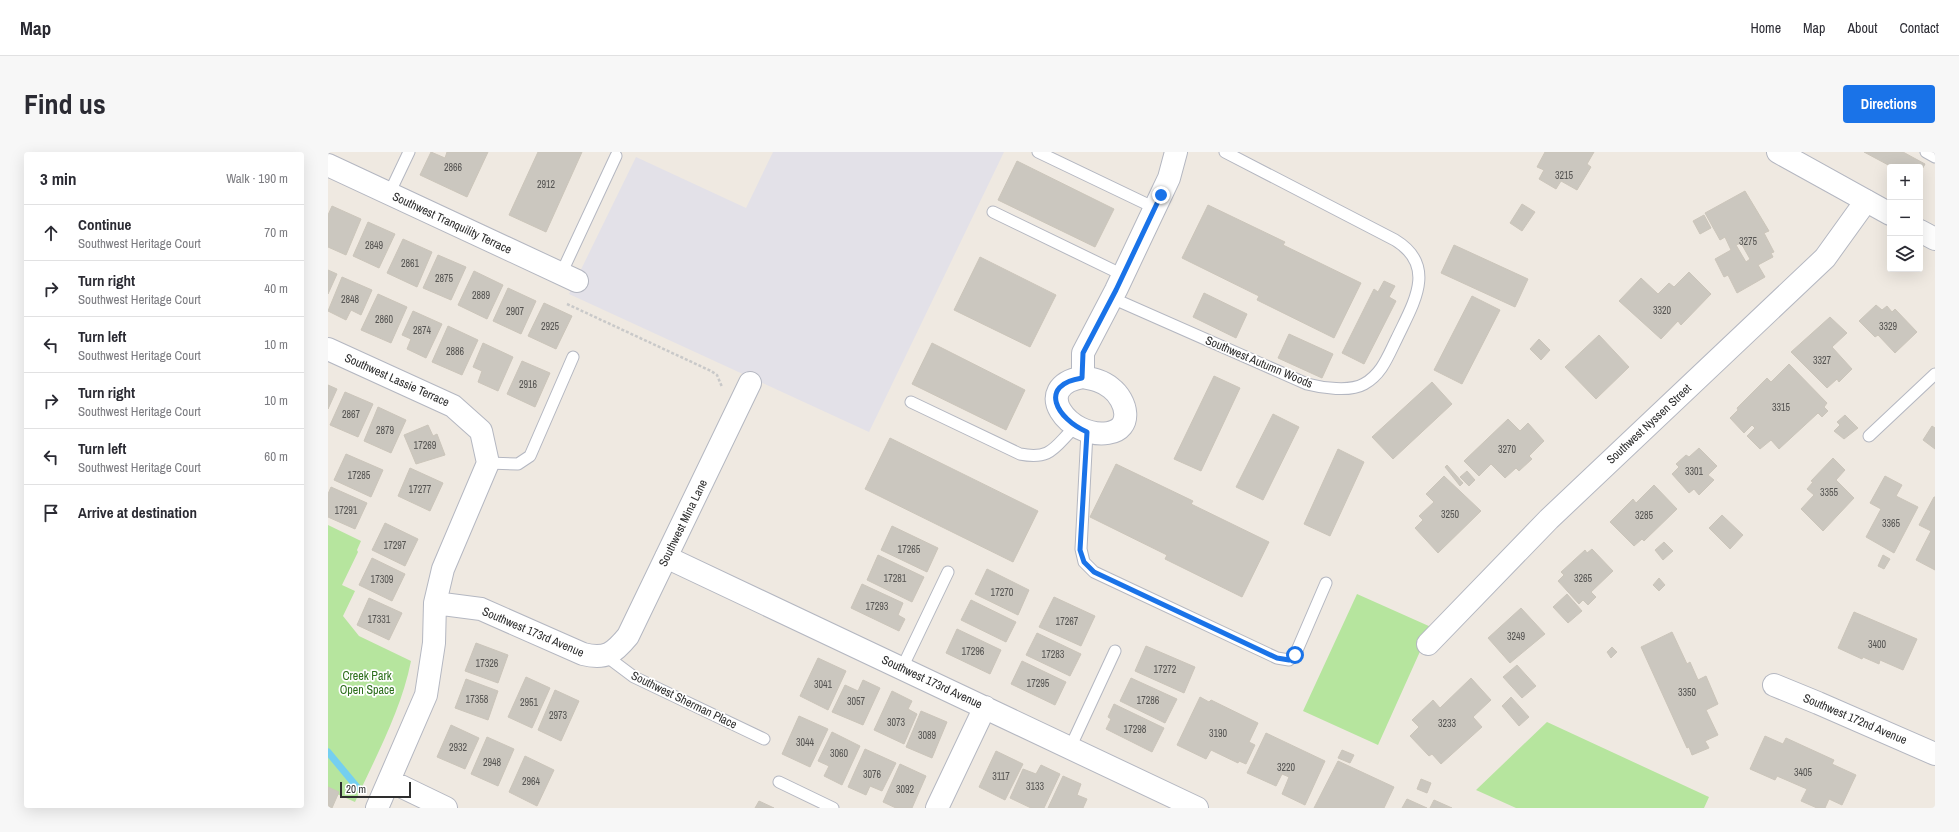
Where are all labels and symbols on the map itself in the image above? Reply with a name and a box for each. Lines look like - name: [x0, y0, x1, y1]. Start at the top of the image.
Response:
- house number: 2866: [444, 161, 463, 174]
- house number: 3215: [1555, 169, 1574, 182]
- house number: 2912: [537, 178, 556, 191]
- route end: [1152, 186, 1170, 204]
- street label: Southwest Tranquility Terrace: [390, 188, 514, 258]
- house number: 3275: [1739, 235, 1758, 248]
- house number: 2849: [365, 239, 384, 252]
- house number: 2861: [401, 257, 420, 270]
- house number: 2875: [435, 272, 454, 285]
- house number: 2889: [472, 289, 491, 302]
- house number: 2848: [341, 293, 360, 306]
- house number: 3320: [1653, 304, 1672, 317]
- house number: 2907: [506, 305, 525, 318]
- house number: 2860: [375, 313, 394, 326]
- house number: 2925: [541, 320, 560, 333]
- house number: 3329: [1879, 320, 1898, 333]
- house number: 2874: [413, 324, 432, 337]
- street label: Southwest Autumn Woods: [1203, 332, 1315, 392]
- house number: 2886: [446, 345, 465, 358]
- street label: Southwest Lassie Terrace: [342, 350, 452, 410]
- house number: 3327: [1813, 354, 1832, 367]
- house number: 2916: [519, 378, 538, 391]
- street label: Southwest Nyssen Street: [1603, 380, 1695, 468]
- house number: 3315: [1772, 401, 1791, 414]
- house number: 2867: [342, 408, 361, 421]
- house number: 2879: [376, 424, 395, 437]
- house number: 17269: [414, 439, 437, 452]
- house number: 3270: [1498, 443, 1517, 456]
- house number: 3301: [1685, 465, 1704, 478]
- house number: 17285: [348, 469, 371, 482]
- street label: Southwest Mina Lane: [655, 477, 711, 569]
- house number: 17277: [409, 483, 432, 496]
- house number: 3355: [1820, 486, 1839, 499]
- house number: 17291: [335, 504, 358, 517]
- house number: 3250: [1441, 508, 1460, 521]
- house number: 3285: [1635, 509, 1654, 522]
- house number: 3365: [1882, 517, 1901, 530]
- house number: 17297: [384, 539, 407, 552]
- house number: 17265: [898, 543, 921, 556]
- house number: 17281: [884, 572, 907, 585]
- house number: 3265: [1574, 572, 1593, 585]
- house number: 17309: [371, 573, 394, 586]
- house number: 17270: [991, 586, 1014, 599]
- house number: 17293: [866, 600, 889, 613]
- street label: Southwest 173rd Avenue: [480, 603, 586, 661]
- house number: 17331: [368, 613, 391, 626]
- house number: 17267: [1056, 615, 1079, 628]
- house number: 3249: [1507, 630, 1526, 643]
- house number: 3400: [1868, 638, 1887, 651]
- house number: 17296: [962, 645, 985, 658]
- route start: [1286, 646, 1304, 664]
- house number: 17283: [1042, 648, 1065, 661]
- street label: Southwest 173rd Avenue: [879, 652, 985, 712]
- house number: 17326: [476, 657, 499, 670]
- house number: 17272: [1154, 663, 1177, 676]
- street label: Southwest Sherman Place: [628, 667, 740, 733]
- park label: Creek Park Open Space: [340, 668, 394, 698]
- house number: 17295: [1027, 677, 1050, 690]
- house number: 3041: [814, 678, 833, 691]
- house number: 3350: [1678, 686, 1697, 699]
- street label: Southwest 172nd Avenue: [1801, 690, 1909, 748]
- house number: 17358: [466, 693, 489, 706]
- house number: 17286: [1137, 694, 1160, 707]
- house number: 3057: [847, 695, 866, 708]
- house number: 2951: [520, 696, 539, 709]
- house number: 2973: [549, 709, 568, 722]
- house number: 3073: [887, 716, 906, 729]
- house number: 3233: [1438, 717, 1457, 730]
- house number: 17298: [1124, 723, 1147, 736]
- house number: 3190: [1209, 727, 1228, 740]
- house number: 3089: [918, 729, 937, 742]
- house number: 3044: [796, 736, 815, 749]
- house number: 2932: [449, 741, 468, 754]
- house number: 3060: [830, 747, 849, 760]
- house number: 2948: [483, 756, 502, 769]
- house number: 3220: [1277, 761, 1296, 774]
- house number: 3405: [1794, 766, 1813, 779]
- house number: 3076: [863, 768, 882, 781]
- house number: 3117: [992, 770, 1010, 783]
- house number: 2964: [522, 775, 541, 788]
- scale bar: [340, 780, 411, 799]
- house number: 3133: [1026, 780, 1045, 793]
- house number: 3092: [896, 783, 915, 796]

